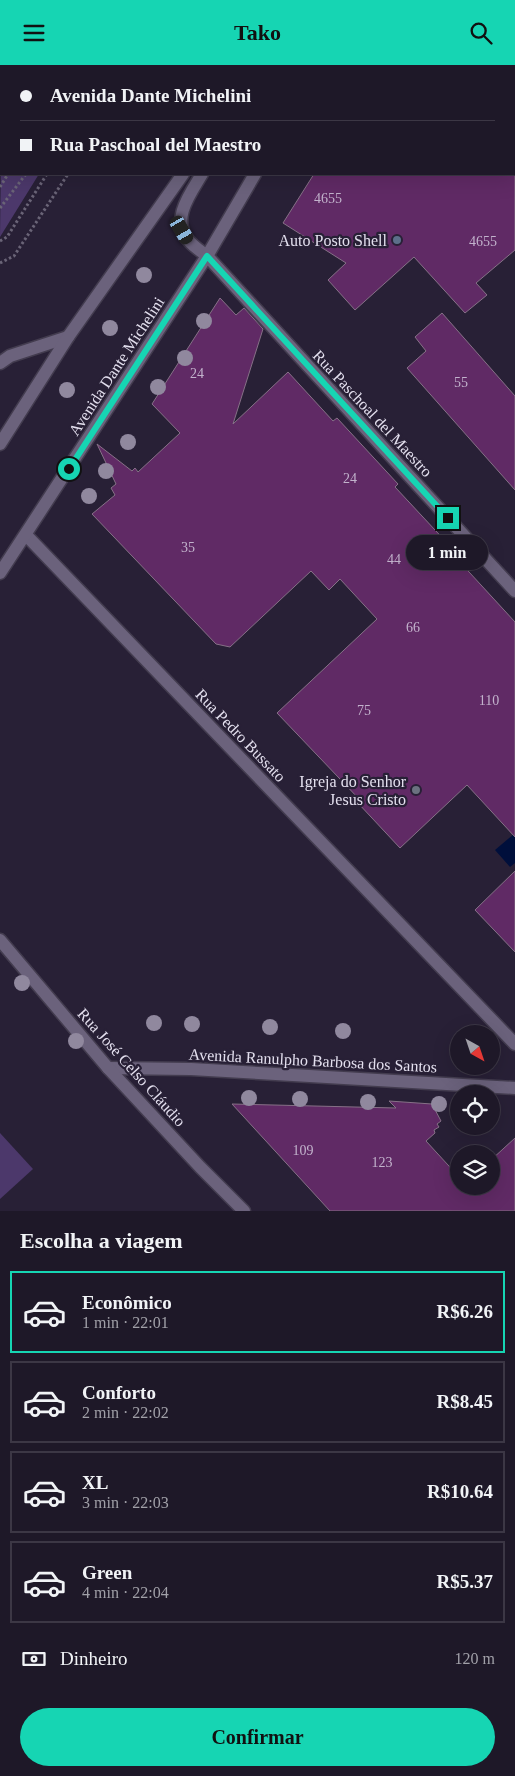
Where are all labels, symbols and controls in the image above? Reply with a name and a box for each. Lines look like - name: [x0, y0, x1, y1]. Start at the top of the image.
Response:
- icon: menu: [20, 19, 48, 47]
- icon: search: [467, 19, 495, 47]
- text: Tako: [234, 20, 281, 45]
- text: Avenida Dante Michelini: [50, 85, 251, 106]
- text: Rua Paschoal del Maestro: [50, 134, 261, 155]
- house number: 4655: [314, 191, 342, 206]
- car: [168, 213, 195, 247]
- place label: Auto Posto Shell: [279, 232, 388, 249]
- marker: Auto Posto Shell: [391, 234, 403, 246]
- house number: 4655: [469, 234, 497, 249]
- street label: Avenida Dante Michelini: [65, 293, 168, 439]
- street label: Rua Paschoal del Maestro: [310, 347, 436, 480]
- house number: 24: [190, 366, 204, 381]
- house number: 55: [454, 375, 468, 390]
- route start: [58, 458, 80, 480]
- house number: 24: [343, 471, 357, 486]
- route end: [437, 507, 459, 529]
- callout: 1 min: [407, 535, 489, 571]
- house number: 35: [181, 540, 195, 555]
- text: 1 min: [428, 544, 466, 561]
- house number: 44: [387, 552, 401, 567]
- house number: 66: [406, 620, 420, 635]
- street label: Rua Pedro Bussato: [192, 686, 289, 785]
- house number: 110: [479, 693, 499, 708]
- house number: 75: [357, 703, 371, 718]
- place label: Igreja do Senhor Jesus Cristo: [299, 773, 407, 808]
- marker: Igreja do Senhor Jesus Cristo: [410, 784, 422, 796]
- street label: Rua José Celso Cláudio: [74, 1005, 189, 1130]
- north arrow: [450, 1025, 500, 1075]
- map controls: [450, 1025, 500, 1195]
- street label: Avenida Ranulpho Barbosa dos Santos: [188, 1046, 438, 1076]
- button: locate: [450, 1085, 500, 1135]
- house number: 109: [293, 1143, 314, 1158]
- button: layers: [450, 1145, 500, 1195]
- house number: 123: [372, 1155, 393, 1170]
- text: Escolha a viagem: [20, 1228, 183, 1253]
- icon: car: [22, 1290, 67, 1335]
- text: Econômico: [82, 1292, 172, 1313]
- text: R$6.26: [437, 1301, 493, 1322]
- text: 1 min · 22:01: [82, 1314, 169, 1331]
- icon: car: [22, 1380, 67, 1425]
- text: Conforto: [82, 1382, 156, 1403]
- text: R$8.45: [437, 1391, 493, 1412]
- text: 2 min · 22:02: [82, 1404, 169, 1421]
- icon: car: [22, 1470, 67, 1515]
- text: XL: [82, 1472, 108, 1493]
- text: R$10.64: [427, 1481, 493, 1502]
- text: 3 min · 22:03: [82, 1494, 169, 1511]
- icon: car: [22, 1560, 67, 1605]
- text: Green: [82, 1562, 132, 1583]
- text: R$5.37: [437, 1571, 493, 1592]
- text: 4 min · 22:04: [82, 1584, 169, 1601]
- icon: cash: [20, 1645, 48, 1673]
- text: Dinheiro: [60, 1648, 128, 1669]
- text: 120 m: [455, 1650, 495, 1667]
- button: Confirmar: [20, 1708, 495, 1766]

